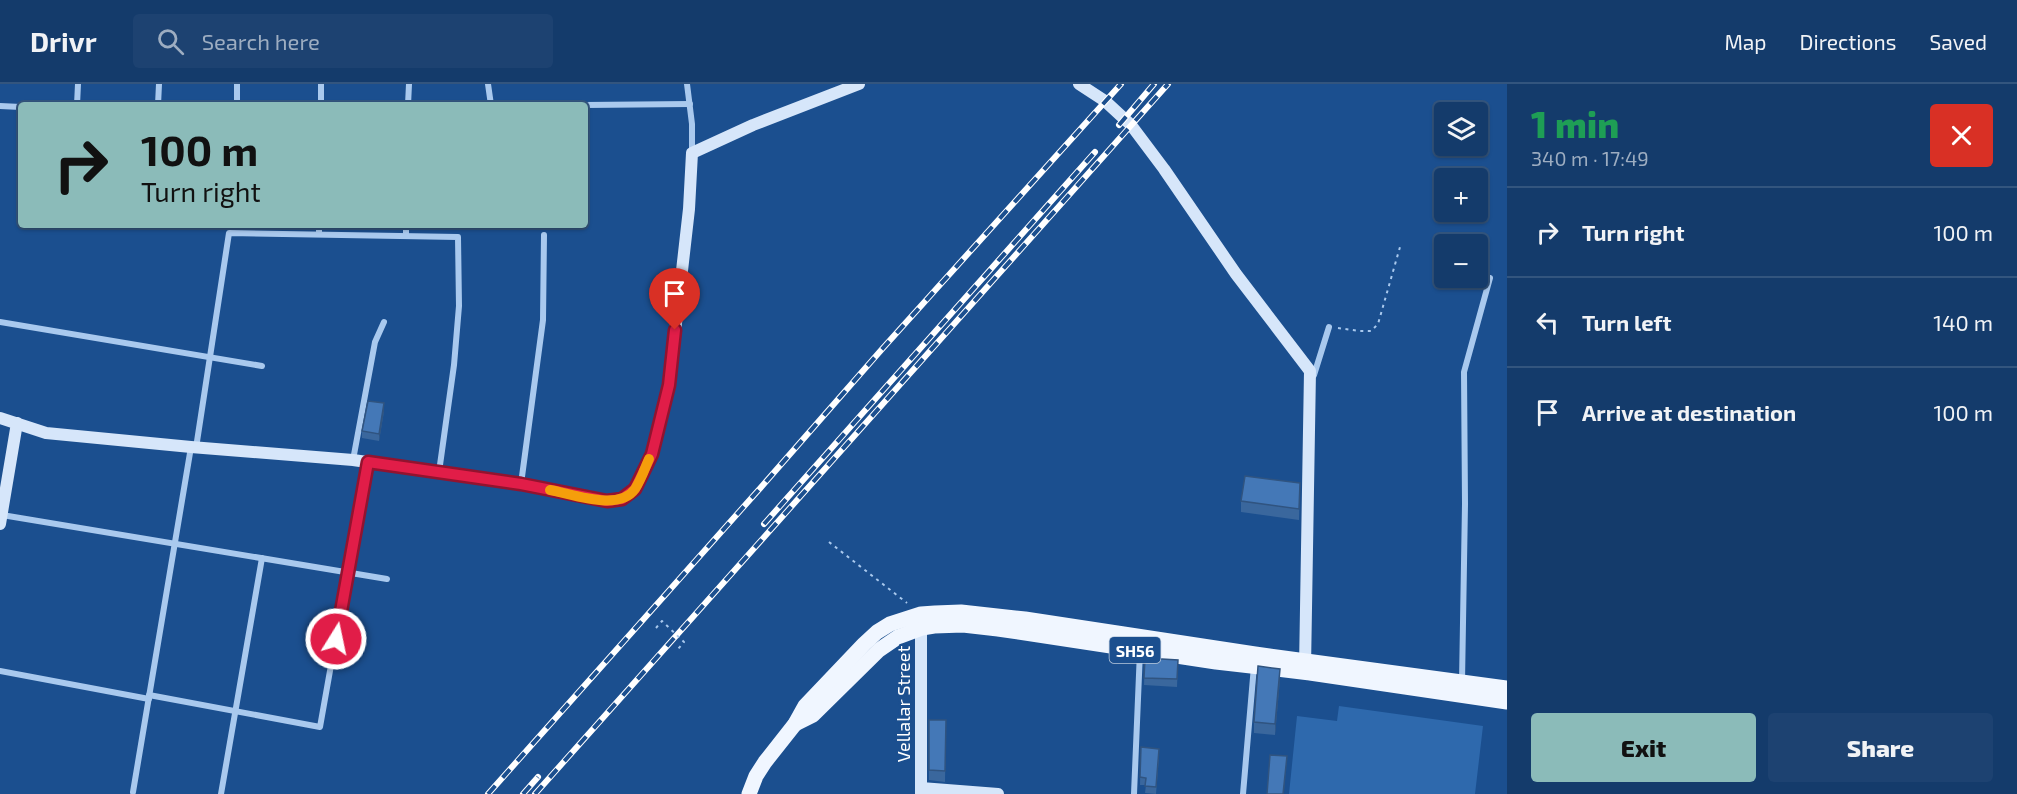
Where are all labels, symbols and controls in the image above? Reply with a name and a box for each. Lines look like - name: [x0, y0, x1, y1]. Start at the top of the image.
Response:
- search box: [133, 14, 553, 68]
- text: Drivr: [30, 24, 97, 58]
- icon: search: [154, 25, 187, 58]
- text: Search here: [202, 28, 320, 54]
- text: Map: [1724, 29, 1767, 54]
- text: Directions: [1800, 29, 1896, 54]
- text: Saved: [1929, 29, 1987, 54]
- map controls: [1434, 102, 1488, 288]
- button: layers: [1434, 102, 1488, 156]
- text: 1 min: [1531, 102, 1619, 145]
- button: close: [1930, 104, 1993, 167]
- text: 100 m: [141, 124, 258, 174]
- icon: right: [42, 126, 120, 204]
- text: 340 m · 17:49: [1531, 146, 1649, 170]
- button: +: [1434, 168, 1488, 222]
- text: Turn right: [141, 175, 261, 207]
- icon: right: [1531, 216, 1564, 249]
- text: Turn right: [1582, 219, 1684, 245]
- text: 100 m: [1934, 219, 1993, 245]
- button: −: [1434, 234, 1488, 288]
- pin: [649, 268, 700, 330]
- icon: arrive: [658, 277, 691, 310]
- icon: left: [1531, 306, 1564, 339]
- text: Turn left: [1582, 309, 1671, 335]
- text: 140 m: [1933, 309, 1993, 335]
- icon: arrive: [1531, 396, 1564, 429]
- text: Arrive at destination: [1582, 399, 1796, 425]
- text: 100 m: [1934, 399, 1993, 425]
- position arrow: [304, 607, 368, 671]
- road number: SH56: [1110, 637, 1160, 663]
- street label: Vellalar Street: [892, 646, 914, 762]
- button: Exit: [1531, 713, 1756, 782]
- button: Share: [1768, 713, 1993, 782]

